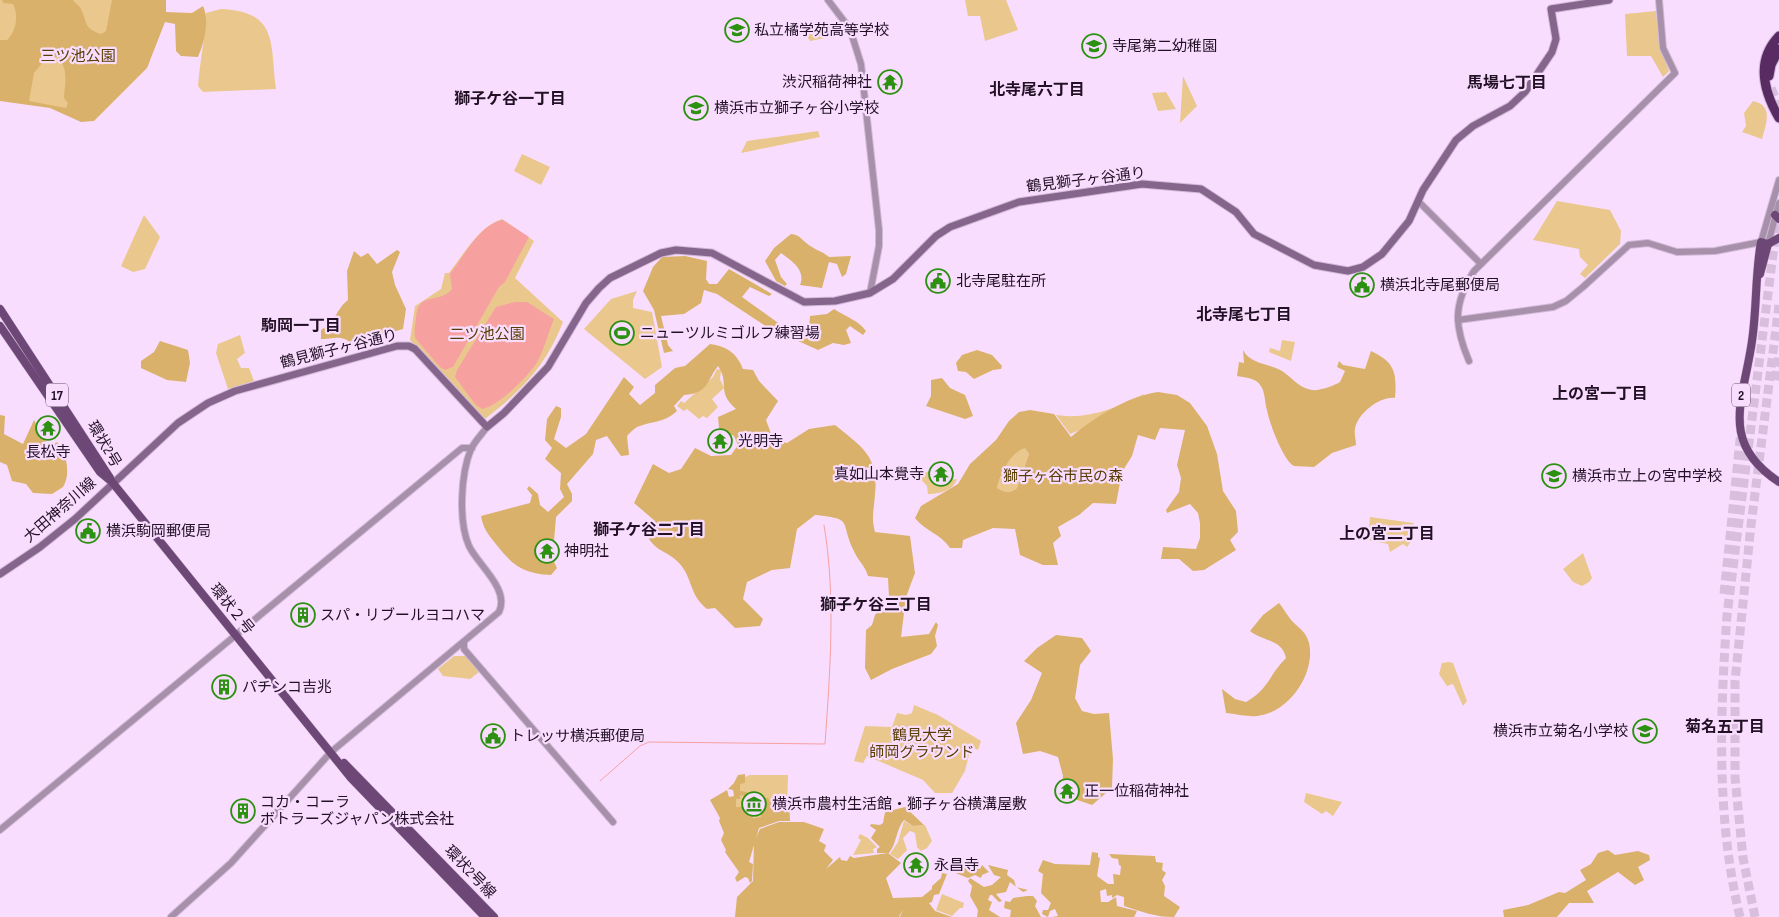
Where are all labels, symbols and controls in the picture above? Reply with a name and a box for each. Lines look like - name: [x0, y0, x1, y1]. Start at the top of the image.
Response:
- school or university icon: 私立橘学苑高等学校: [724, 17, 750, 43]
- place label: 私立橘学苑高等学校: [754, 21, 889, 40]
- school or university icon: 寺尾第二幼稚園: [1081, 33, 1107, 59]
- place label: 寺尾第二幼稚園: [1112, 37, 1217, 56]
- park label: 三ツ池公園: [40, 47, 116, 66]
- temple icon: 渋沢稲荷神社: [877, 69, 903, 95]
- place label: 渋沢稲荷神社: [782, 73, 872, 92]
- district label: 馬場七丁目: [1467, 74, 1547, 93]
- district label: 北寺尾六丁目: [989, 81, 1085, 100]
- district label: 獅子ケ谷一丁目: [454, 90, 566, 109]
- school or university icon: 横浜市立獅子ヶ谷小学校: [683, 95, 709, 121]
- place label: 横浜市立獅子ヶ谷小学校: [714, 99, 879, 118]
- street label: 鶴見獅子ヶ谷通り: [1025, 163, 1147, 197]
- public building icon: 北寺尾駐在所: [925, 268, 951, 294]
- place label: 北寺尾駐在所: [956, 272, 1046, 291]
- public building icon: 横浜北寺尾郵便局: [1349, 272, 1375, 298]
- place label: 横浜北寺尾郵便局: [1380, 276, 1500, 295]
- district label: 北寺尾七丁目: [1196, 306, 1292, 325]
- district label: 駒岡一丁目: [261, 317, 341, 336]
- sports icon: ニューツルミゴルフ練習場: [609, 320, 635, 346]
- place label: ニューツルミゴルフ練習場: [640, 324, 820, 343]
- street label: 鶴見獅子ヶ谷通り: [278, 325, 400, 373]
- park label: 二ツ池公園: [449, 325, 525, 344]
- road number: 17: [46, 384, 68, 406]
- road number: 2: [1732, 384, 1750, 406]
- district label: 上の宮一丁目: [1552, 385, 1648, 404]
- temple icon: 長松寺: [35, 415, 61, 441]
- street label: 環状2号: [83, 417, 125, 471]
- temple icon: 光明寺: [707, 428, 733, 454]
- place label: 光明寺: [738, 432, 783, 451]
- place label: 長松寺: [25, 443, 71, 462]
- temple icon: 真如山本覺寺: [928, 461, 954, 487]
- school or university icon: 横浜市立上の宮中学校: [1541, 463, 1567, 489]
- place label: 真如山本覺寺: [834, 465, 924, 484]
- park label: 獅子ヶ谷市民の森: [1003, 467, 1123, 486]
- place label: 横浜市立上の宮中学校: [1572, 467, 1722, 486]
- street label: 大田神奈川線: [20, 473, 100, 547]
- public building icon: 横浜駒岡郵便局: [75, 518, 101, 544]
- district label: 獅子ケ谷二丁目: [593, 521, 705, 540]
- place label: 横浜駒岡郵便局: [106, 522, 211, 541]
- district label: 上の宮二丁目: [1339, 525, 1435, 544]
- temple icon: 神明社: [534, 538, 560, 564]
- place label: 神明社: [564, 542, 609, 561]
- street label: 環状２号: [206, 580, 258, 638]
- district label: 獅子ケ谷三丁目: [820, 596, 932, 615]
- building icon: スパ・リブールヨコハマ: [290, 602, 316, 628]
- place label: スパ・リブールヨコハマ: [320, 606, 485, 625]
- building icon: パチンコ吉兆: [211, 674, 237, 700]
- place label: パチンコ吉兆: [242, 678, 332, 697]
- school or university icon: 横浜市立菊名小学校: [1632, 718, 1658, 744]
- district label: 菊名五丁目: [1685, 718, 1765, 737]
- place label: 横浜市立菊名小学校: [1493, 722, 1628, 741]
- public building icon: トレッサ横浜郵便局: [480, 723, 506, 749]
- park label: 鶴見大学 師岡グラウンド: [869, 726, 975, 762]
- place label: トレッサ横浜郵便局: [510, 727, 645, 746]
- temple icon: 正一位稲荷神社: [1054, 778, 1080, 804]
- place label: 正一位稲荷神社: [1084, 782, 1189, 801]
- museum icon: 横浜市農村生活館・獅子ヶ谷横溝屋敷: [741, 791, 767, 817]
- place label: コカ・コーラ ボトラーズジャパン株式会社: [260, 793, 454, 829]
- place label: 横浜市農村生活館・獅子ヶ谷横溝屋敷: [772, 795, 1027, 814]
- building icon: コカ・コーラ ボトラーズジャパン株式会社: [230, 798, 256, 824]
- street label: 環状2号線: [440, 842, 500, 902]
- temple icon: 永昌寺: [903, 852, 929, 878]
- place label: 永昌寺: [934, 856, 979, 875]

